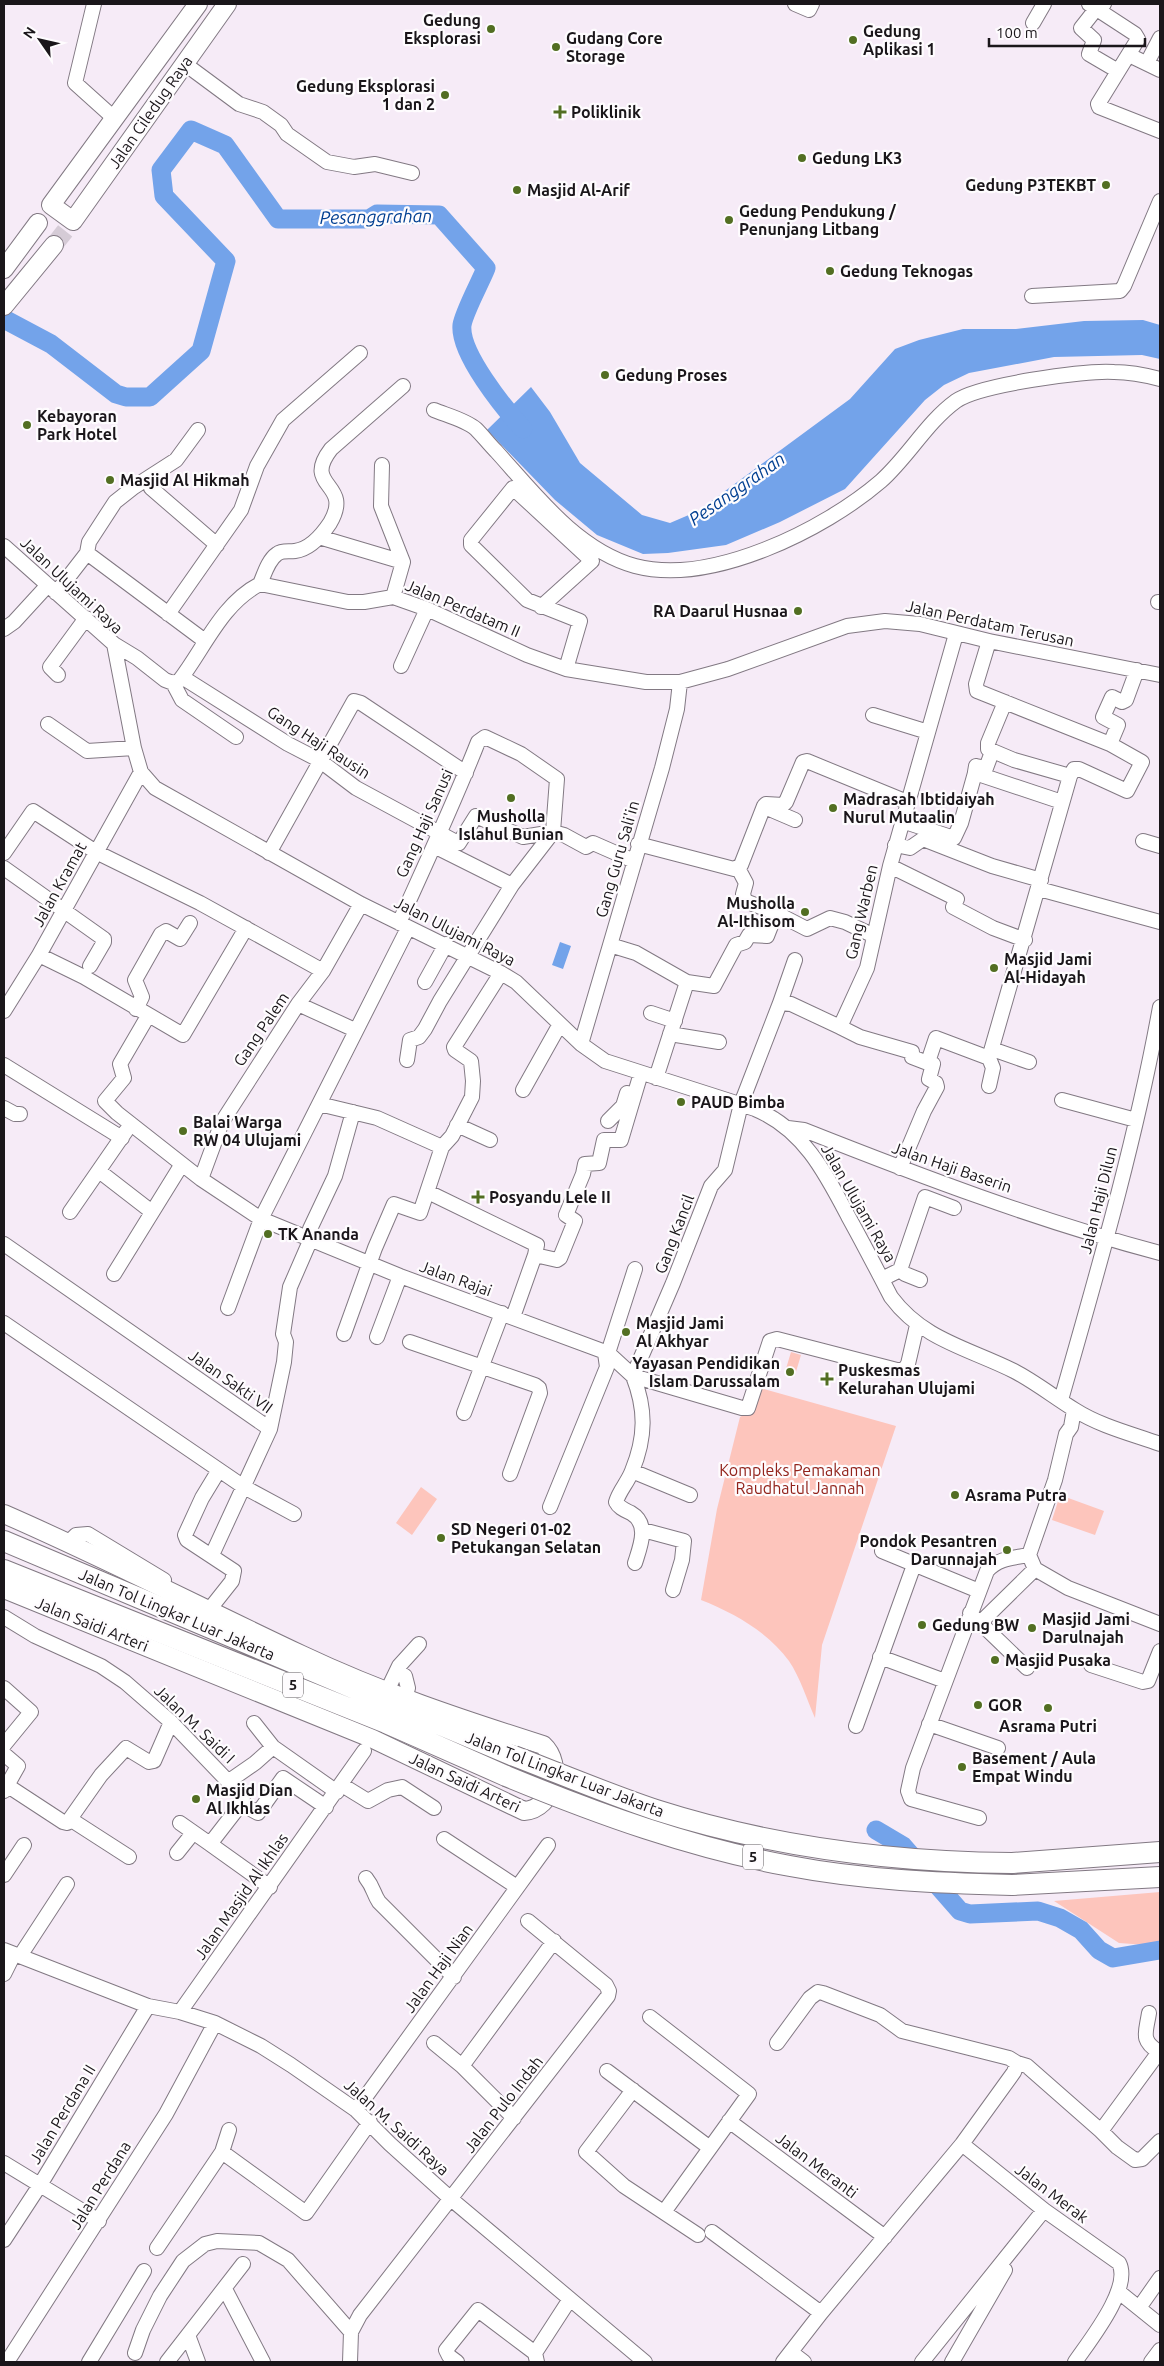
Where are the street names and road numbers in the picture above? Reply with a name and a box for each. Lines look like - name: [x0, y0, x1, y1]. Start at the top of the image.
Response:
- street label: Jalan Ciledug Raya: [104, 52, 196, 172]
- street label: Jalan Ulujami Raya: [17, 533, 127, 637]
- street label: Jalan Perdatam II: [403, 576, 523, 640]
- street label: Jalan Perdatam Terusan: [904, 596, 1076, 650]
- street label: Gang Haji Rausin: [264, 702, 374, 782]
- street label: Gang Haji Sanusi: [392, 766, 456, 880]
- street label: Gang Guru Sali'in: [592, 798, 642, 920]
- street label: Jalan Kramat: [28, 838, 90, 929]
- street label: Gang Warben: [841, 863, 881, 961]
- street label: Jalan Ulujami Raya: [392, 893, 518, 969]
- street label: Gang Palem: [230, 989, 292, 1069]
- street label: Jalan Haji Baserin: [890, 1138, 1014, 1196]
- street label: Jalan Ulujami Raya: [818, 1141, 900, 1265]
- street label: Jalan Haji Dilun: [1076, 1145, 1120, 1255]
- street label: Gang Kancil: [651, 1192, 697, 1276]
- street label: Jalan Rajai: [417, 1257, 495, 1299]
- street label: Jalan Sakti VII: [186, 1345, 276, 1417]
- street label: Jalan Tol Lingkar Luar Jakarta: [76, 1564, 278, 1664]
- street label: Jalan Saidi Arteri: [33, 1593, 151, 1655]
- road number: 5: [283, 1672, 303, 1698]
- street label: Jalan M. Saidi I: [151, 1681, 239, 1767]
- street label: Jalan Tol Lingkar Luar Jakarta: [463, 1728, 667, 1820]
- street label: Jalan Saidi Arteri: [407, 1748, 523, 1816]
- street label: Jalan Masjid Al Ikhlas: [191, 1829, 291, 1963]
- road number: 5: [743, 1844, 763, 1870]
- street label: Jalan Haji Nian: [400, 1920, 476, 2016]
- street label: Jalan Pulo Indah: [460, 2052, 546, 2156]
- street label: Jalan Perdana II: [25, 2061, 99, 2167]
- street label: Jalan M. Saidi Raya: [341, 2075, 453, 2179]
- street label: Jalan Meranti: [773, 2128, 861, 2202]
- street label: Jalan Perdana: [66, 2138, 134, 2232]
- street label: Jalan Merak: [1012, 2160, 1092, 2226]

